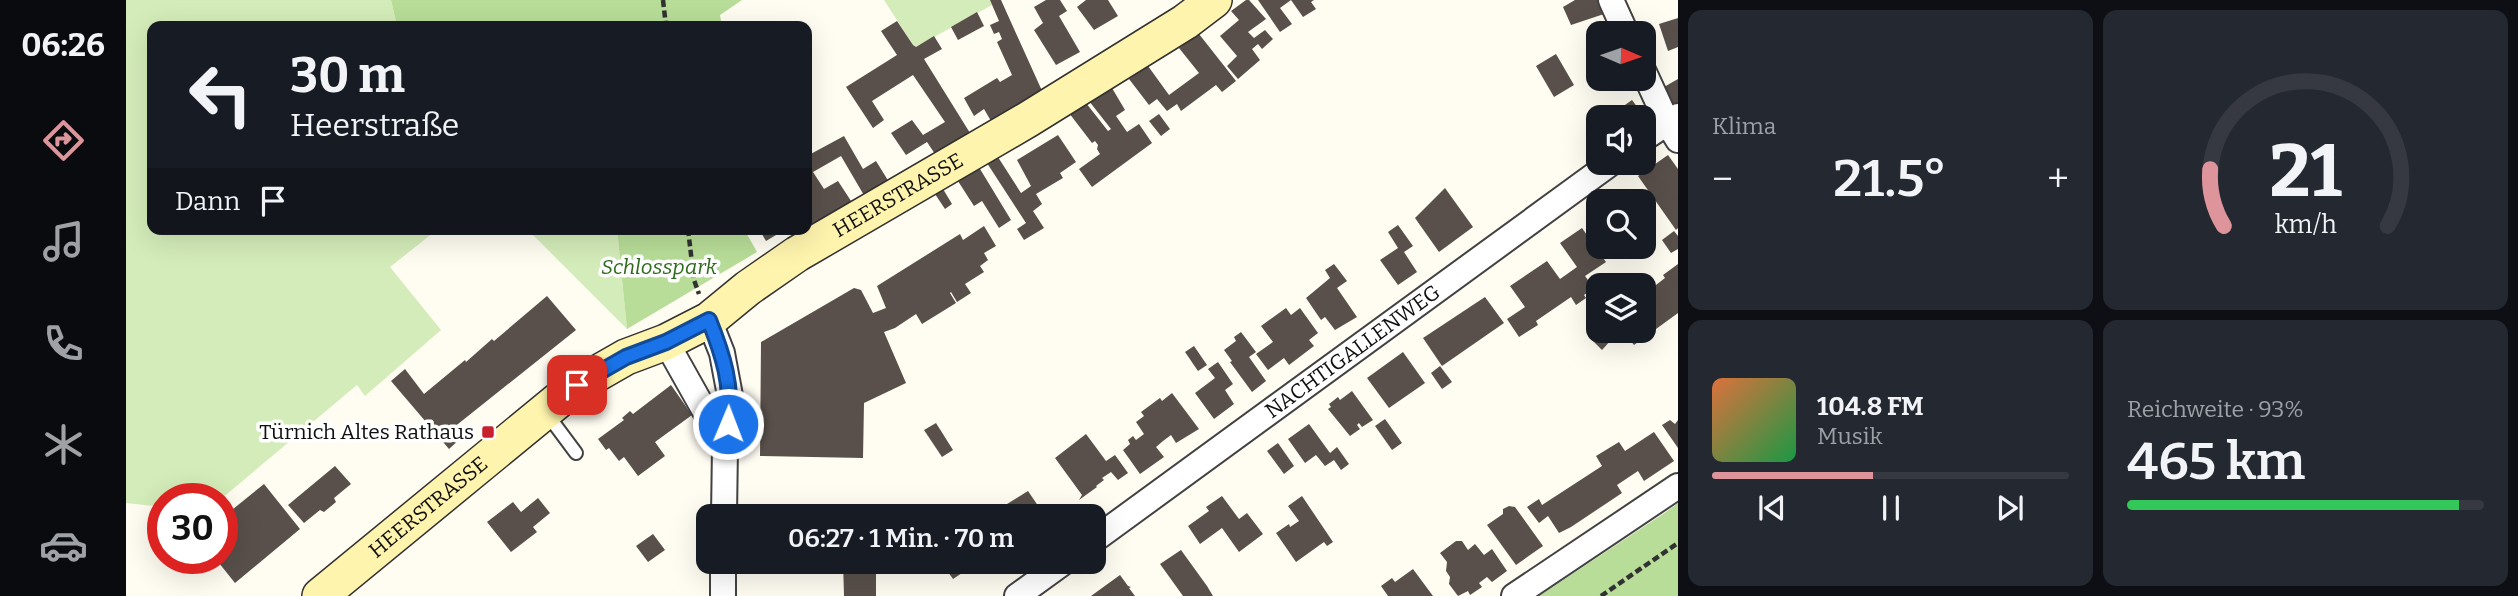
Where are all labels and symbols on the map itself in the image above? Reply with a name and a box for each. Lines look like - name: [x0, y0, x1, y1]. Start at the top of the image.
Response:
- north arrow: [1586, 21, 1656, 91]
- street label: HEERSTRASSE: [828, 147, 968, 243]
- park label: Schlosspark: [601, 254, 718, 280]
- street label: NACHTIGALLENWEG: [1260, 279, 1445, 424]
- pin: [547, 355, 607, 415]
- position arrow: [691, 387, 765, 461]
- place label: Türnich Altes Rathaus: [259, 419, 474, 445]
- marker: Türnich Altes Rathaus: [480, 424, 496, 440]
- street label: HEERSTRASSE: [363, 451, 493, 564]
- speed limit sign: 30: [147, 483, 238, 574]

